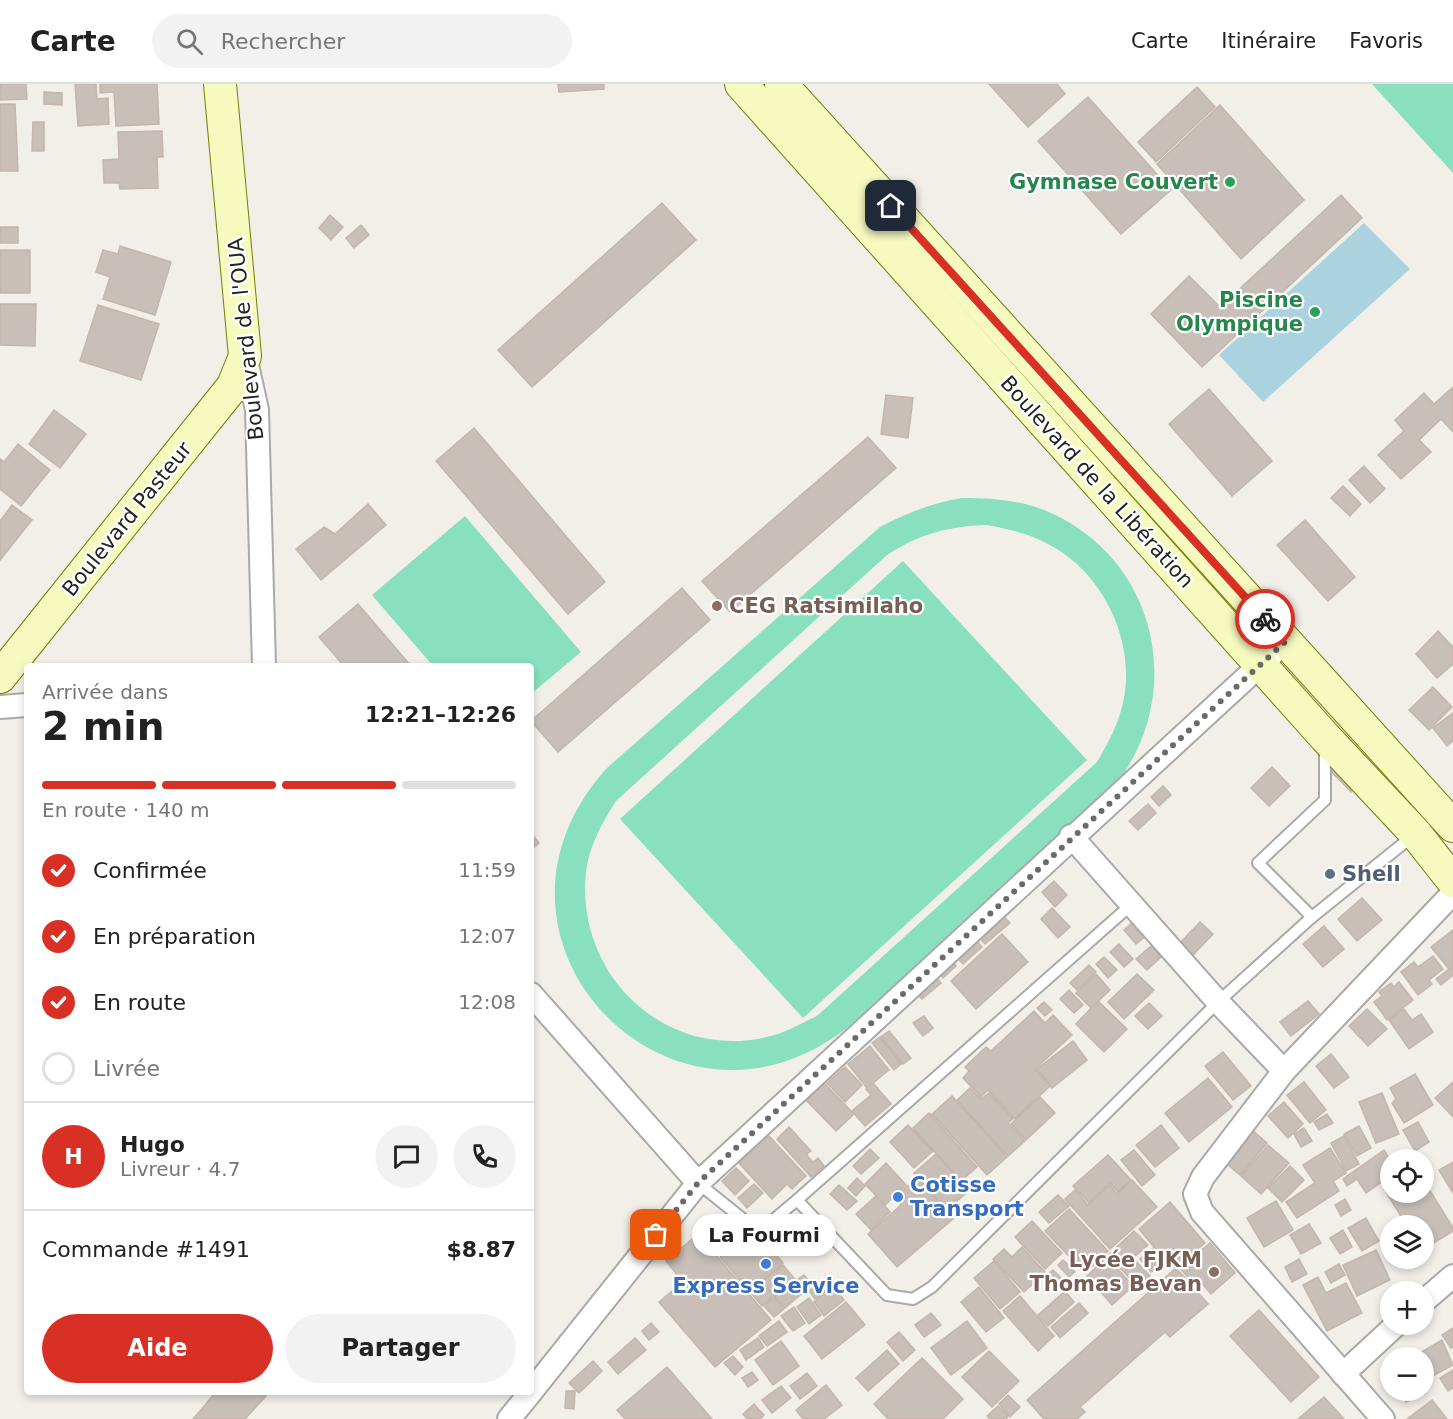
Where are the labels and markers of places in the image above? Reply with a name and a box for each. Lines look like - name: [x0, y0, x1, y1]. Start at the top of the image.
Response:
- place label: Gymnase Couvert: [1009, 170, 1218, 194]
- marker: Gymnase Couvert: [1223, 175, 1237, 189]
- pin: [865, 180, 916, 231]
- place label: Piscine Olympique: [1176, 288, 1303, 336]
- marker: Piscine Olympique: [1308, 305, 1322, 319]
- place label: CEG Ratsimilaho: [729, 594, 923, 618]
- marker: CEG Ratsimilaho: [710, 599, 724, 613]
- place label: Shell: [1342, 862, 1401, 886]
- marker: Shell: [1323, 867, 1337, 881]
- place label: Cotisse Transport: [910, 1173, 1024, 1221]
- marker: Cotisse Transport: [891, 1190, 905, 1204]
- pin: [630, 1209, 681, 1260]
- callout: La Fourmi: [692, 1214, 836, 1256]
- place label: Lycée FJKM Thomas Bevan: [1029, 1248, 1202, 1296]
- marker: Express Service: [759, 1257, 773, 1271]
- marker: Lycée FJKM Thomas Bevan: [1207, 1265, 1221, 1279]
- place label: Express Service: [672, 1274, 860, 1298]

